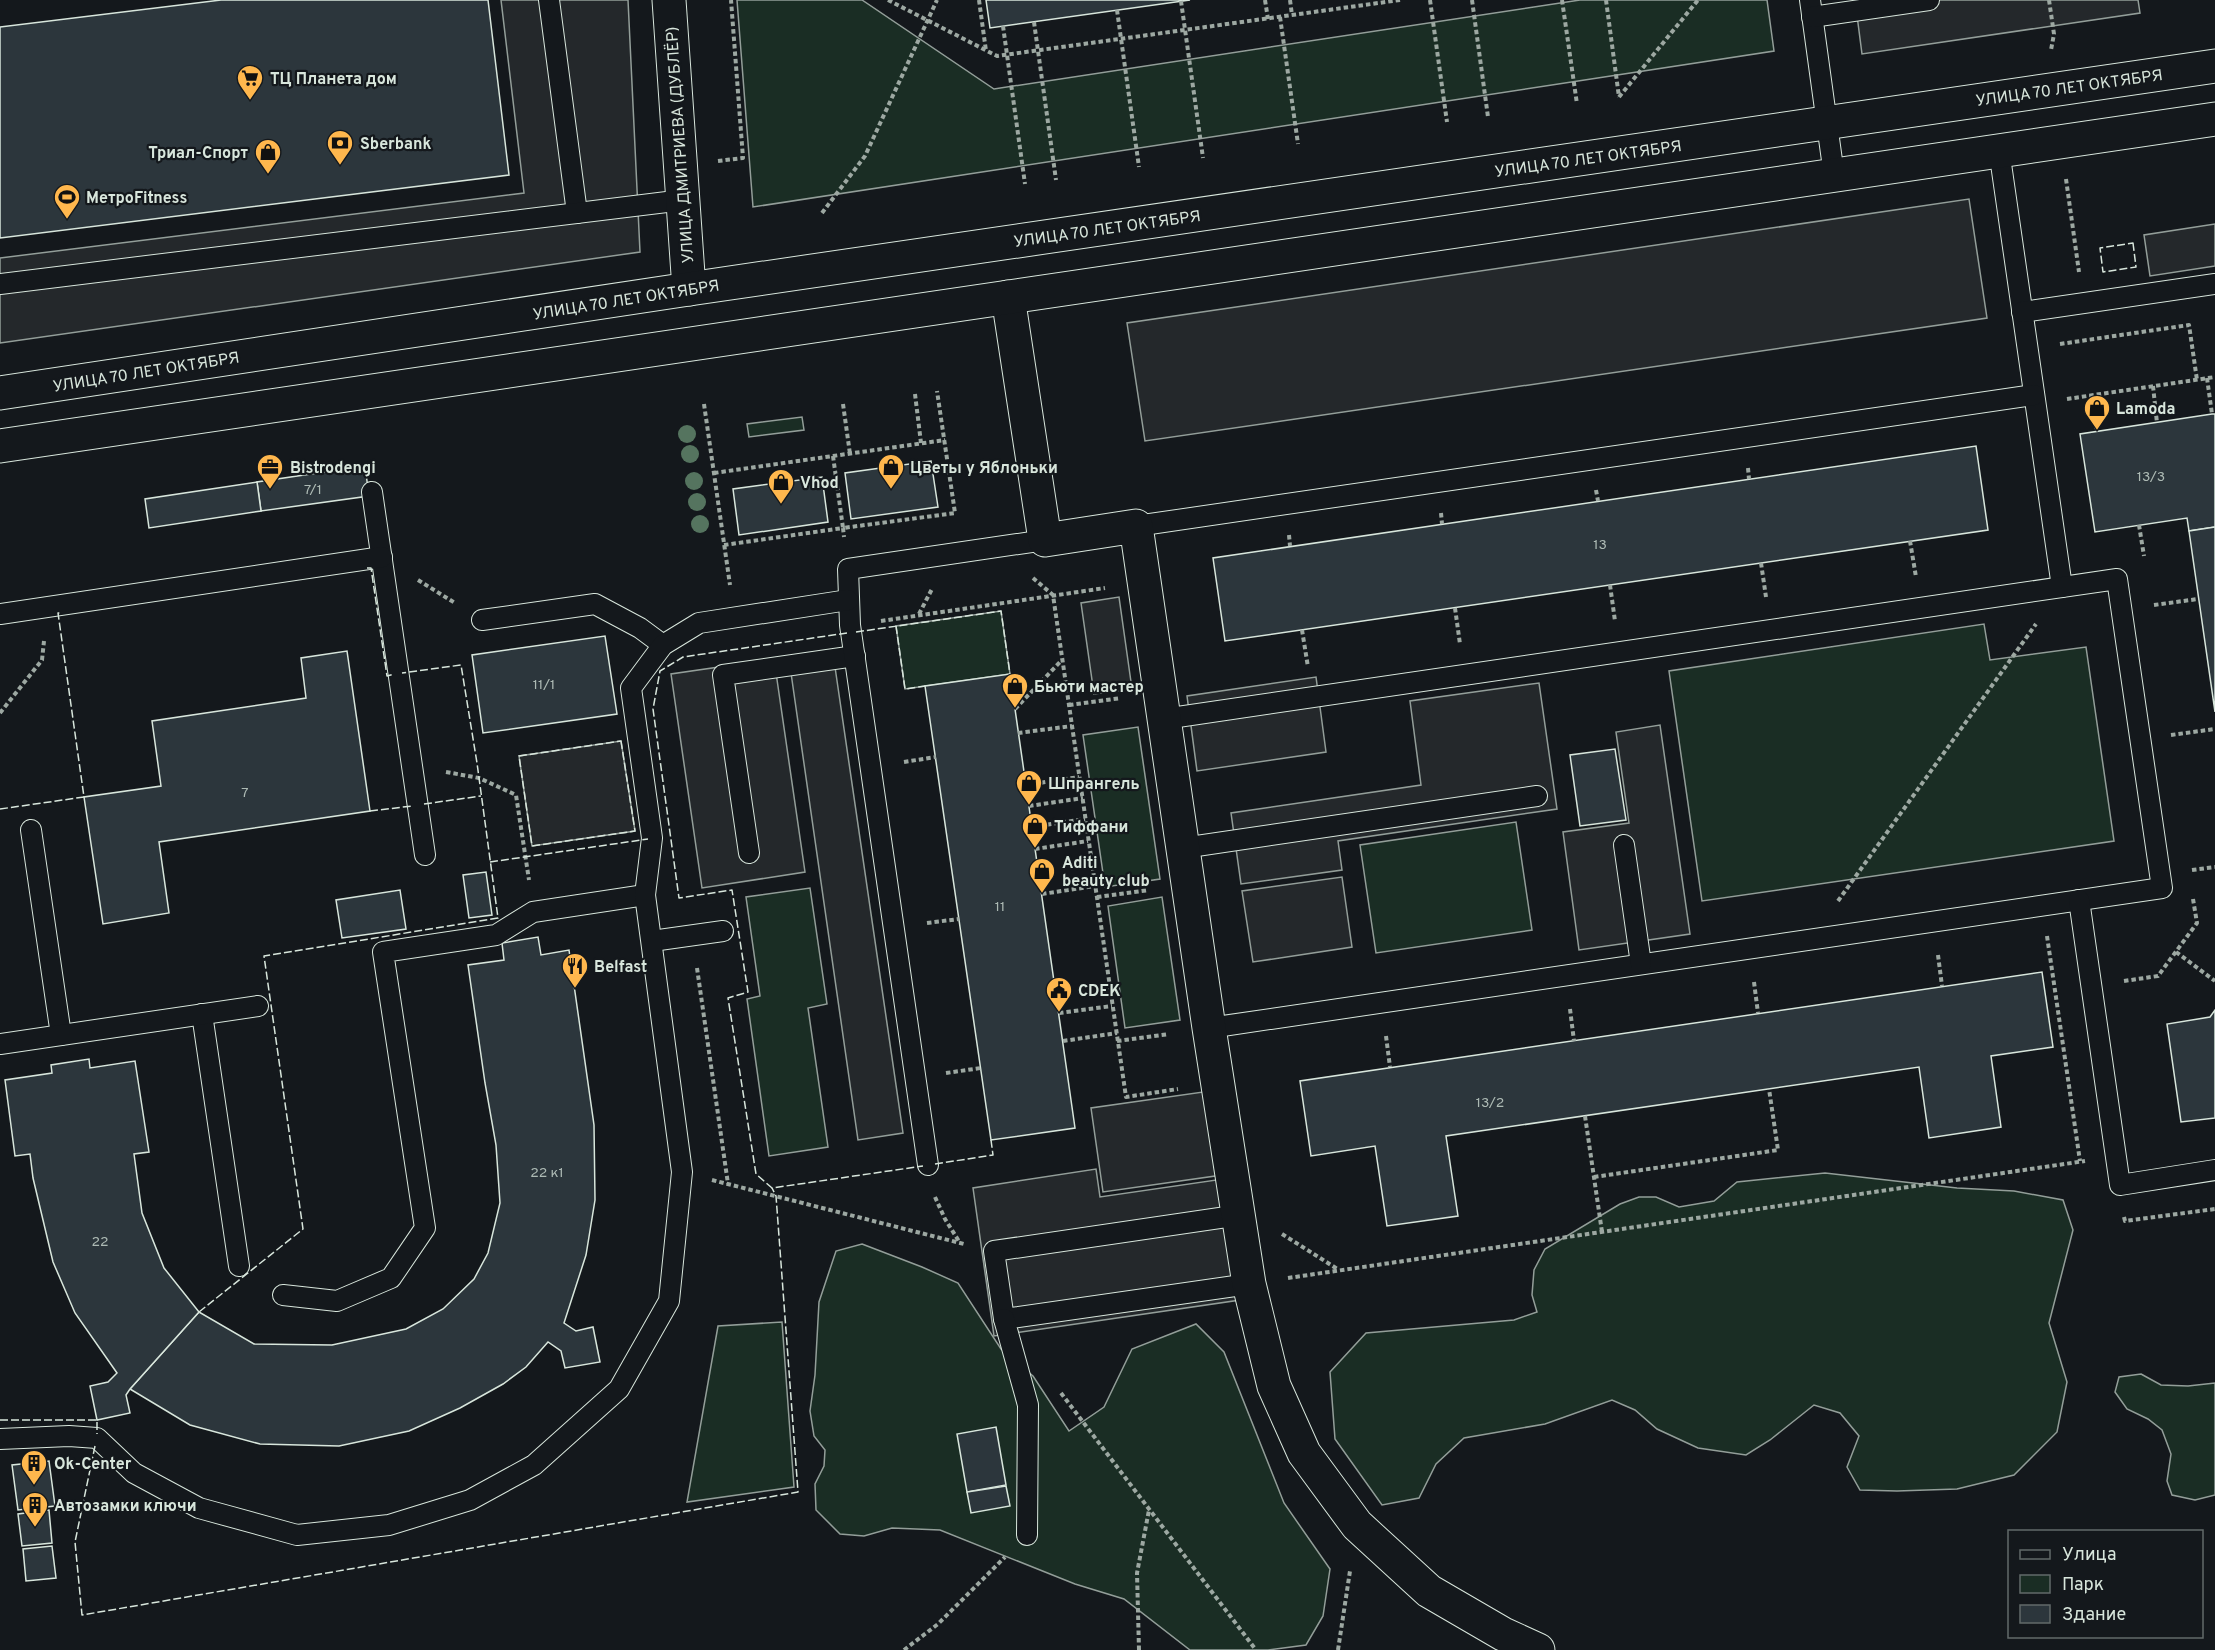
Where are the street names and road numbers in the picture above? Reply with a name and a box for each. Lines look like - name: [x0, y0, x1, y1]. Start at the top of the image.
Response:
- street label: УЛИЦА ДМИТРИЕВА (ДУБЛЁР): [661, 26, 699, 264]
- street label: УЛИЦА 70 ЛЕТ ОКТЯБРЯ: [1974, 66, 2164, 112]
- street label: УЛИЦА 70 ЛЕТ ОКТЯБРЯ: [1493, 137, 1683, 183]
- street label: УЛИЦА 70 ЛЕТ ОКТЯБРЯ: [1012, 207, 1202, 253]
- street label: УЛИЦА 70 ЛЕТ ОКТЯБРЯ: [532, 276, 721, 326]
- street label: УЛИЦА 70 ЛЕТ ОКТЯБРЯ: [52, 348, 241, 398]

